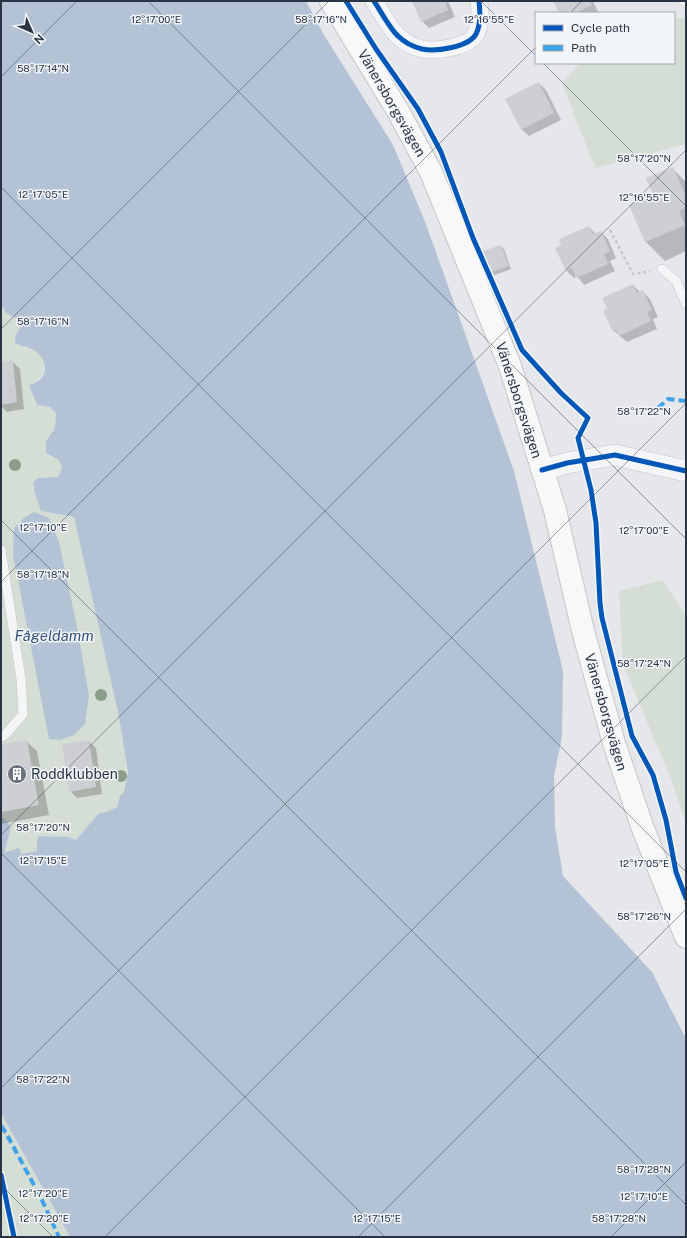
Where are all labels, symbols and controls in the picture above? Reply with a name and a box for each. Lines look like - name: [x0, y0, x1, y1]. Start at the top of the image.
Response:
- north arrow: [12, 12, 52, 52]
- legend: [535, 12, 675, 64]
- text: 12°17'00"E: [131, 13, 181, 25]
- text: 58°17'16"N: [295, 13, 347, 25]
- text: 12°16'55"E: [464, 13, 514, 25]
- text: Cycle path: [571, 21, 630, 35]
- text: N: [32, 32, 46, 46]
- text: Path: [571, 41, 597, 55]
- street label: Vänersborgsvägen: [355, 47, 429, 159]
- text: 58°17'14"N: [17, 62, 69, 74]
- text: 58°17'20"N: [617, 152, 671, 164]
- text: 12°17'05"E: [18, 188, 68, 200]
- text: 12°16'55"E: [619, 191, 669, 203]
- text: 58°17'16"N: [17, 315, 69, 327]
- street label: Vänersborgsvägen: [493, 340, 545, 460]
- text: 58°17'22"N: [617, 405, 671, 417]
- text: 12°17'10"E: [19, 521, 67, 533]
- text: 12°17'00"E: [619, 524, 669, 536]
- text: 58°17'18"N: [17, 568, 69, 580]
- water label: Fågeldamm: [14, 627, 94, 644]
- street label: Vänersborgsvägen: [582, 652, 630, 772]
- text: 58°17'24"N: [617, 657, 671, 669]
- building icon: Roddklubben: [6, 763, 28, 785]
- place label: Roddklubben: [31, 766, 118, 782]
- text: 58°17'20"N: [16, 821, 70, 833]
- text: 12°17'15"E: [19, 854, 67, 866]
- text: 12°17'05"E: [619, 857, 669, 869]
- text: 58°17'26"N: [617, 910, 671, 922]
- text: 58°17'22"N: [16, 1073, 70, 1085]
- text: 58°17'28"N: [617, 1163, 671, 1175]
- text: 12°17'20"E: [18, 1187, 68, 1199]
- text: 12°17'10"E: [620, 1190, 668, 1202]
- text: 12°17'20"E: [19, 1212, 69, 1224]
- text: 12°17'15"E: [353, 1212, 401, 1224]
- text: 58°17'28"N: [592, 1212, 646, 1224]

